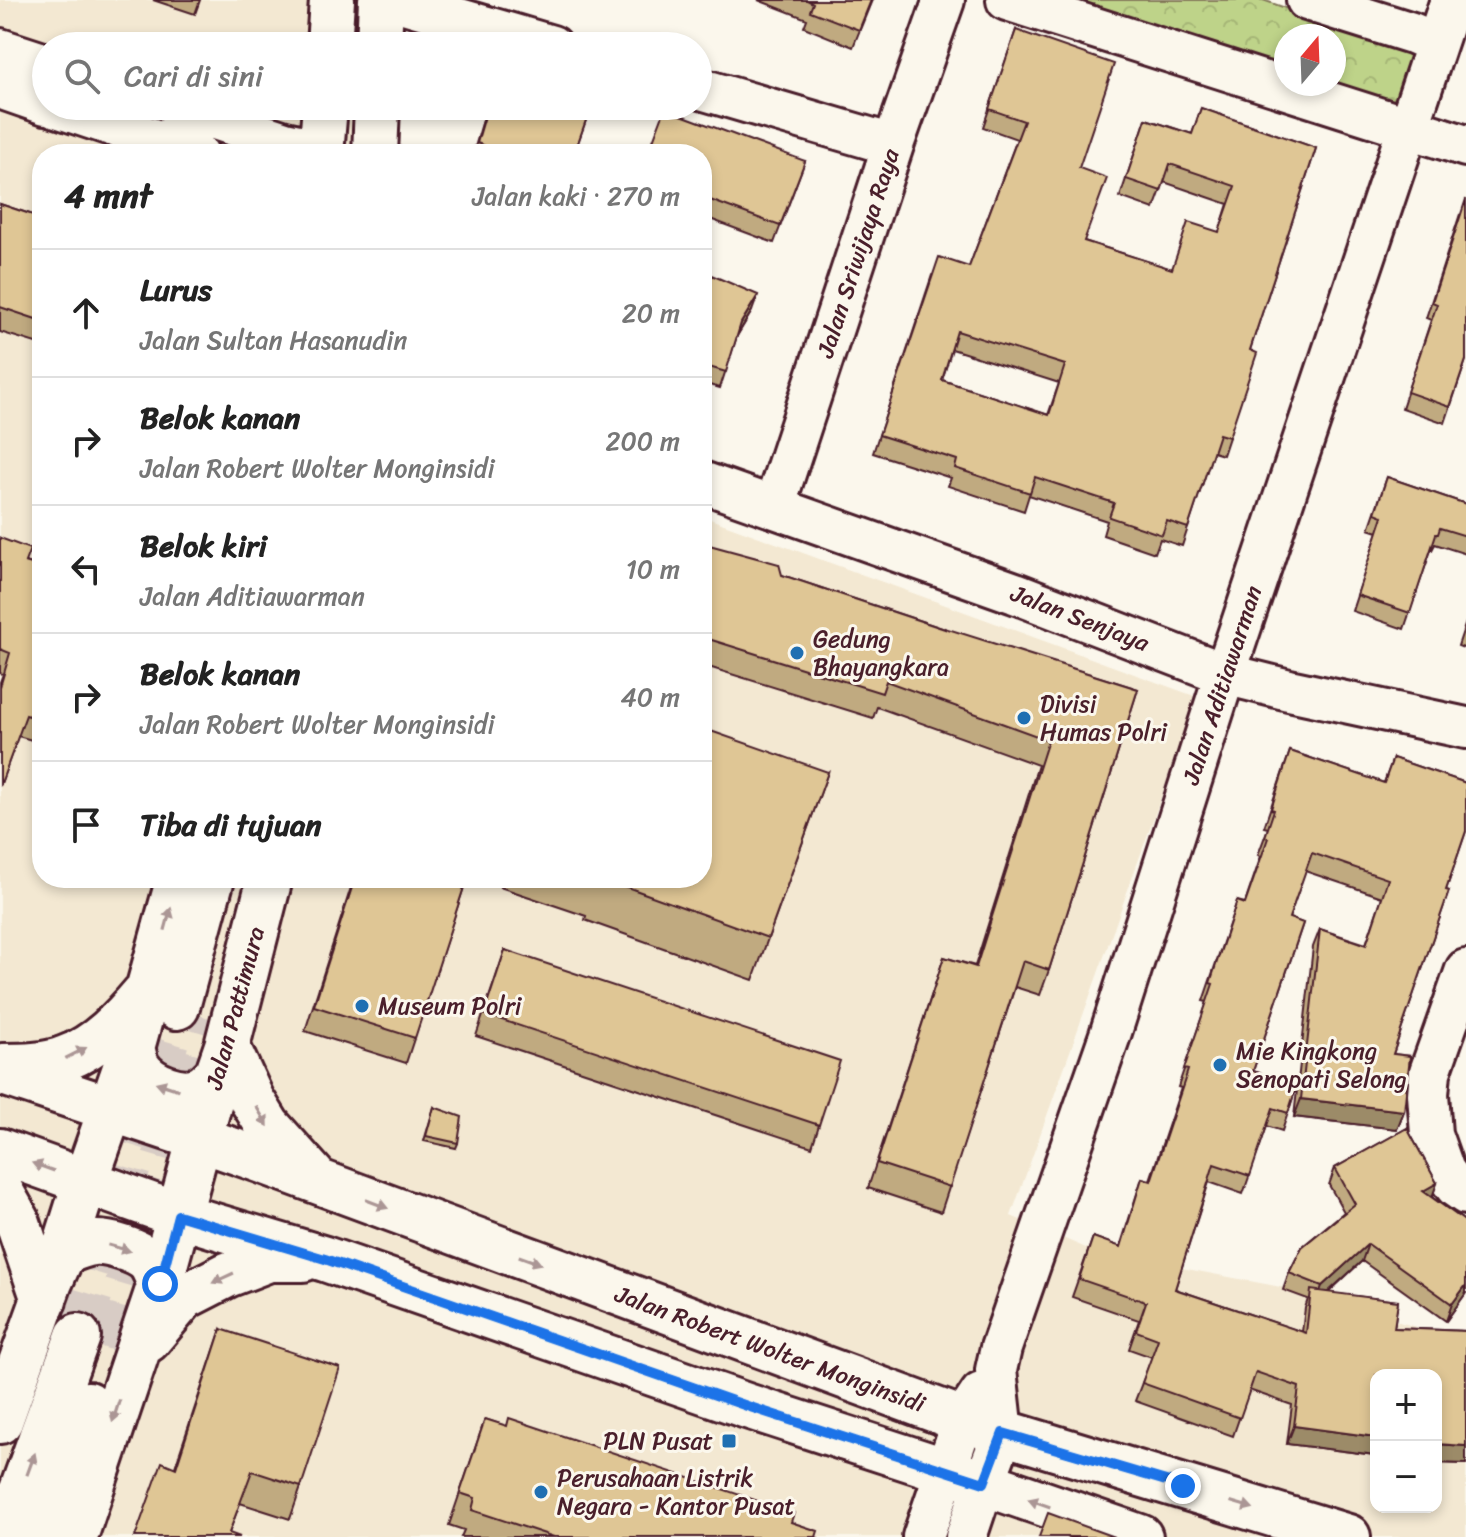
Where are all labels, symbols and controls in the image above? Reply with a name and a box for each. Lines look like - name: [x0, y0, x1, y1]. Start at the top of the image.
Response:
- north arrow: [1274, 24, 1346, 96]
- search box: [32, 32, 712, 120]
- text: Cari di sini: [124, 49, 263, 103]
- icon: search: [60, 54, 104, 98]
- street label: Jalan Sriwijaya Raya: [804, 142, 912, 364]
- text: 4 mnt: [64, 166, 152, 226]
- text: Jalan kaki · 270 m: [472, 173, 680, 219]
- text: Lurus: [140, 263, 212, 317]
- text: 20 m: [622, 290, 680, 336]
- icon: ahead: [64, 291, 108, 335]
- text: Jalan Sultan Hasanudin: [140, 317, 407, 363]
- text: Belok kanan: [140, 391, 300, 445]
- text: 200 m: [605, 418, 680, 464]
- icon: right: [64, 419, 108, 463]
- text: Jalan Robert Wolter Monginsidi: [140, 445, 495, 491]
- text: Belok kiri: [140, 519, 267, 573]
- text: 10 m: [626, 546, 680, 592]
- icon: left: [64, 547, 108, 591]
- street label: Jalan Senjaya: [1004, 572, 1156, 664]
- text: Jalan Aditiawarman: [140, 573, 365, 619]
- street label: Jalan Aditiawarman: [1170, 580, 1274, 791]
- place label: Gedung Bhayangkara: [813, 618, 949, 688]
- marker: Gedung Bhayangkara: [788, 644, 806, 662]
- text: Belok kanan: [140, 647, 300, 701]
- text: 40 m: [621, 674, 680, 720]
- icon: right: [64, 675, 108, 719]
- place label: Divisi Humas Polri: [1040, 683, 1168, 753]
- text: Jalan Robert Wolter Monginsidi: [140, 701, 495, 747]
- marker: Divisi Humas Polri: [1015, 709, 1033, 727]
- text: Tiba di tujuan: [140, 798, 321, 852]
- icon: arrive: [64, 803, 108, 847]
- one-way arrow: [163, 907, 175, 932]
- street label: Jalan Pattimura: [193, 922, 277, 1095]
- place label: Museum Polri: [378, 985, 523, 1027]
- marker: Museum Polri: [353, 997, 371, 1015]
- place label: Mie Kingkong Senopati Selong: [1236, 1030, 1407, 1100]
- one-way arrow: [64, 1046, 87, 1059]
- marker: Mie Kingkong Senopati Selong: [1211, 1056, 1229, 1074]
- one-way arrow: [155, 1079, 179, 1092]
- one-way arrow: [254, 1105, 268, 1127]
- one-way arrow: [30, 1160, 54, 1173]
- one-way arrow: [365, 1198, 389, 1211]
- one-way arrow: [107, 1243, 132, 1255]
- one-way arrow: [518, 1255, 542, 1267]
- route start: [142, 1266, 178, 1302]
- one-way arrow: [211, 1271, 235, 1285]
- street label: Jalan Robert Wolter Monginsidi: [608, 1273, 932, 1425]
- map controls: [1370, 1369, 1442, 1513]
- button: +: [1370, 1369, 1442, 1441]
- one-way arrow: [110, 1399, 122, 1423]
- place label: PLN Pusat: [603, 1420, 713, 1462]
- marker: PLN Pusat: [720, 1432, 738, 1450]
- button: −: [1370, 1441, 1442, 1513]
- one-way arrow: [26, 1452, 38, 1476]
- place label: Perusahaan Listrik Negara - Kantor Pusat: [557, 1457, 795, 1527]
- route end: [1165, 1468, 1201, 1504]
- marker: Perusahaan Listrik Negara - Kantor Pusat: [532, 1483, 550, 1501]
- one-way arrow: [1027, 1496, 1051, 1508]
- one-way arrow: [1230, 1499, 1254, 1512]

